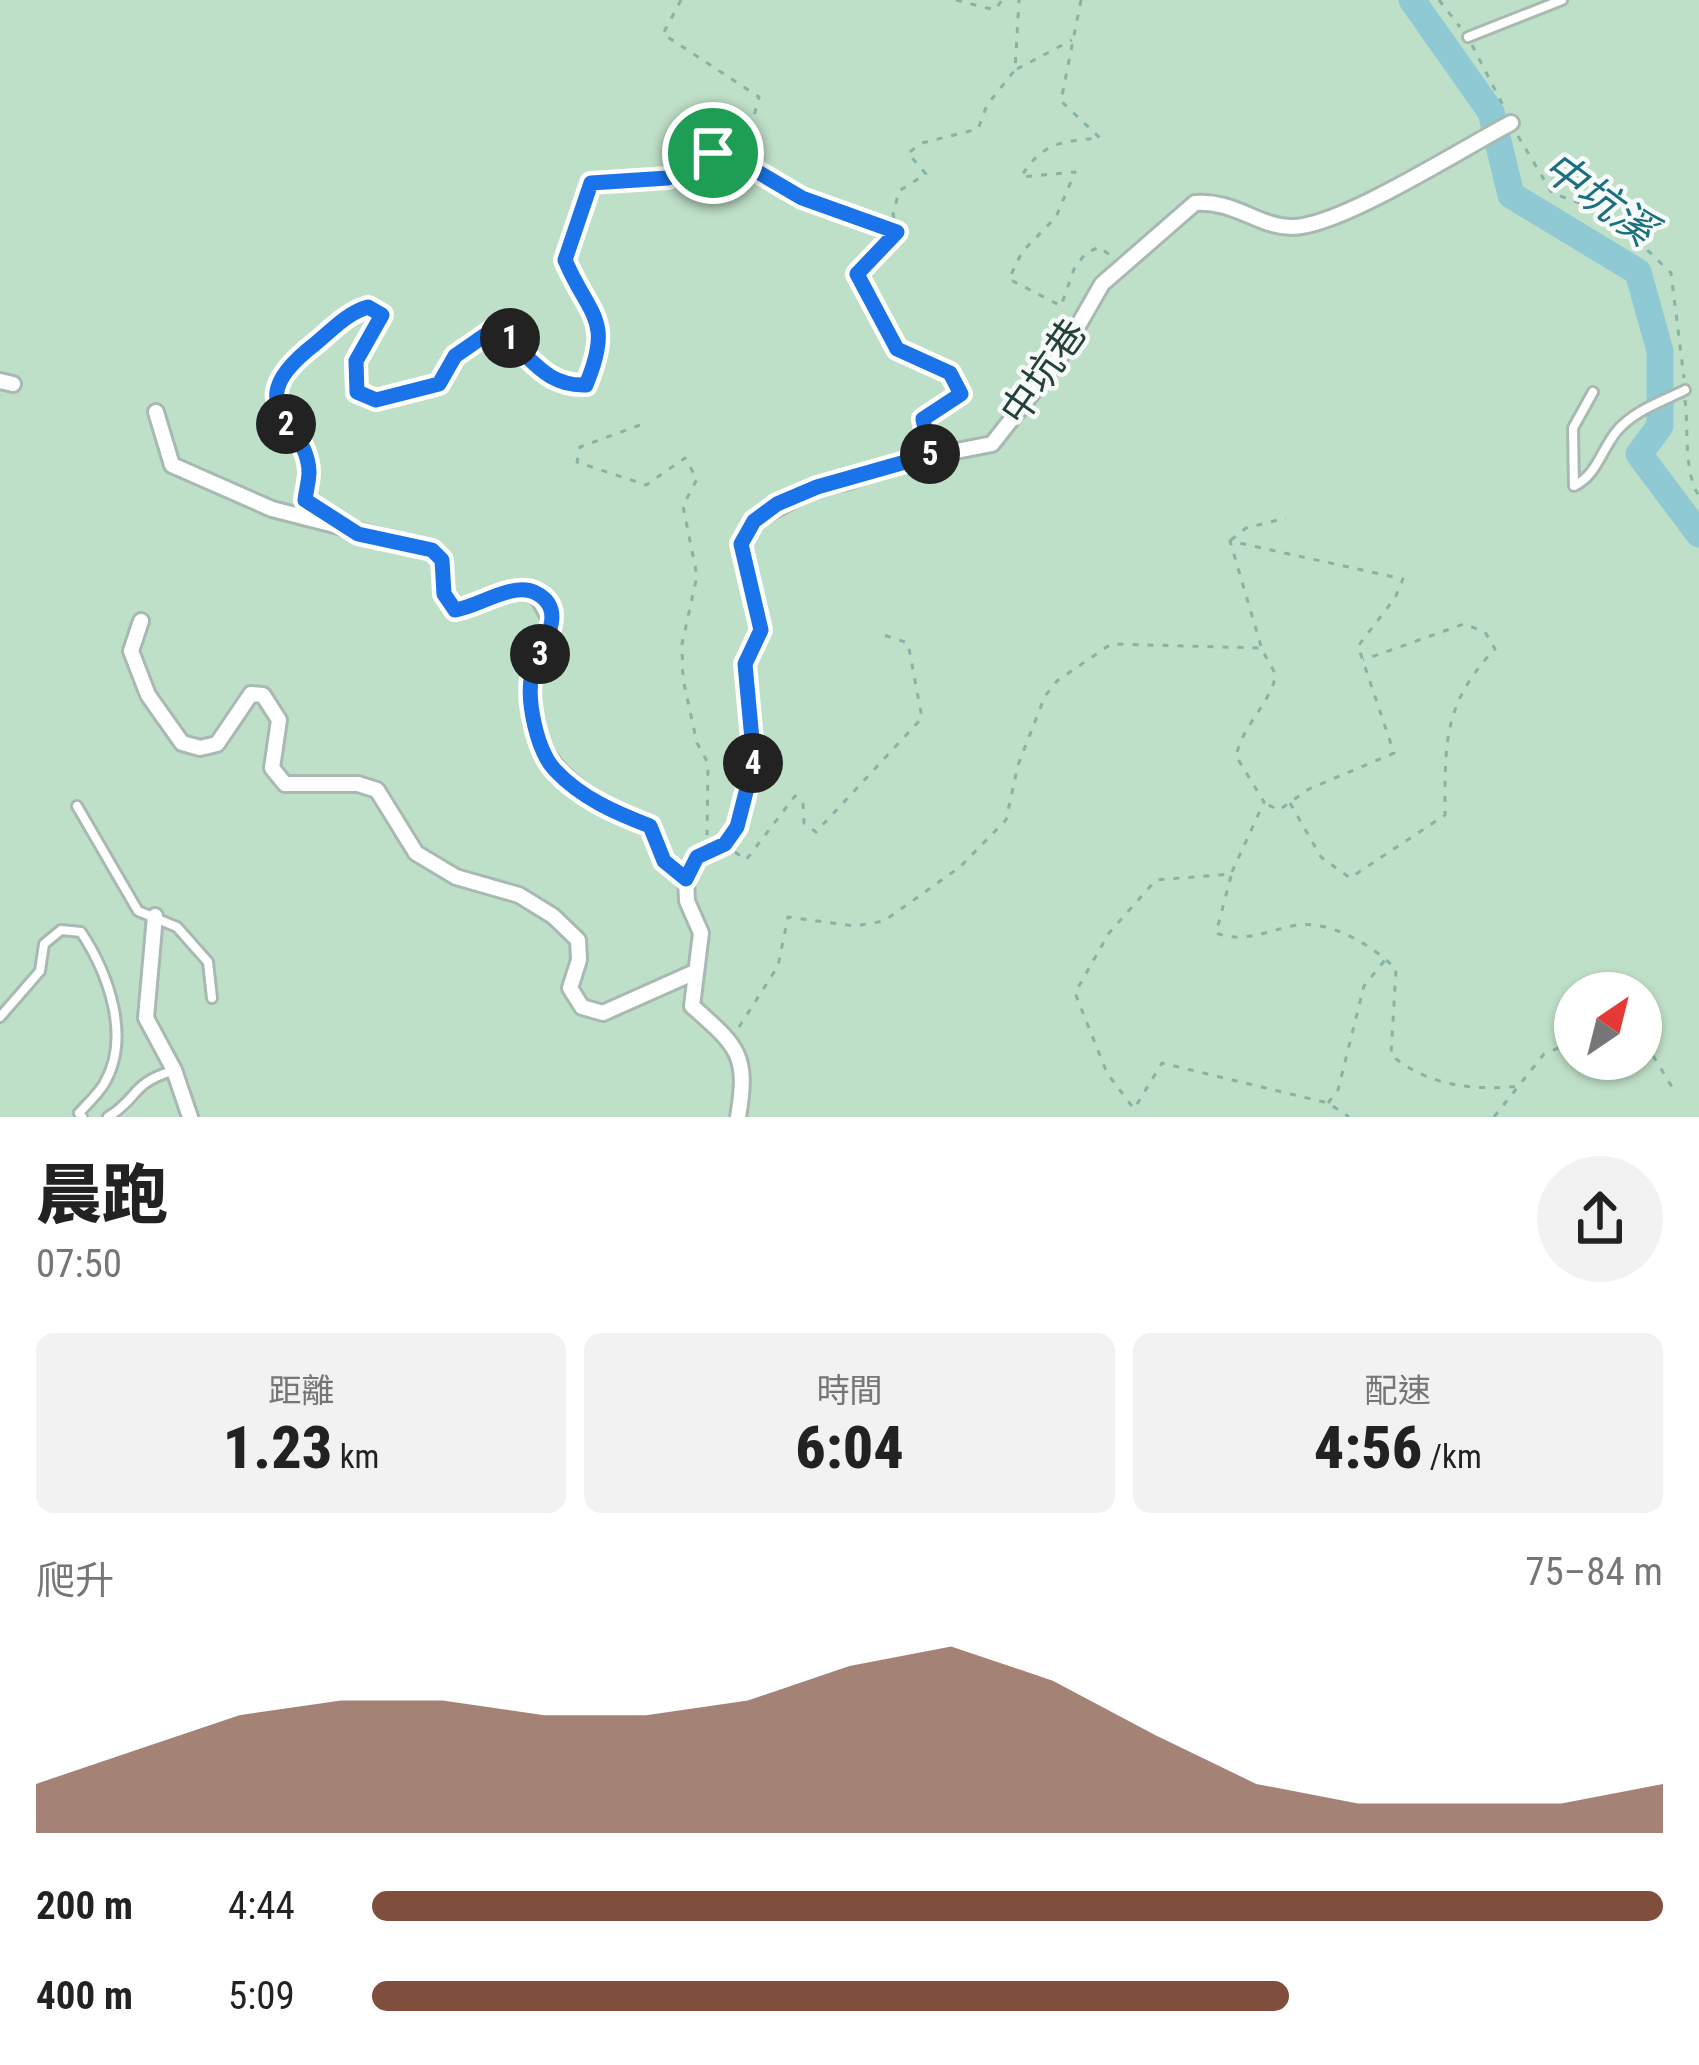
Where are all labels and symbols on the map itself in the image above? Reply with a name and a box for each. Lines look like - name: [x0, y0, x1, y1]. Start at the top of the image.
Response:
- pin: [662, 102, 764, 204]
- water label: 中坑溪: [1534, 141, 1668, 258]
- pin: 1: [480, 308, 540, 368]
- street label: 中坑巷: [992, 311, 1096, 433]
- pin: 2: [256, 394, 316, 454]
- pin: 5: [900, 424, 960, 484]
- pin: 3: [510, 624, 570, 684]
- pin: 4: [723, 733, 783, 793]
- north arrow: [1554, 972, 1662, 1080]

